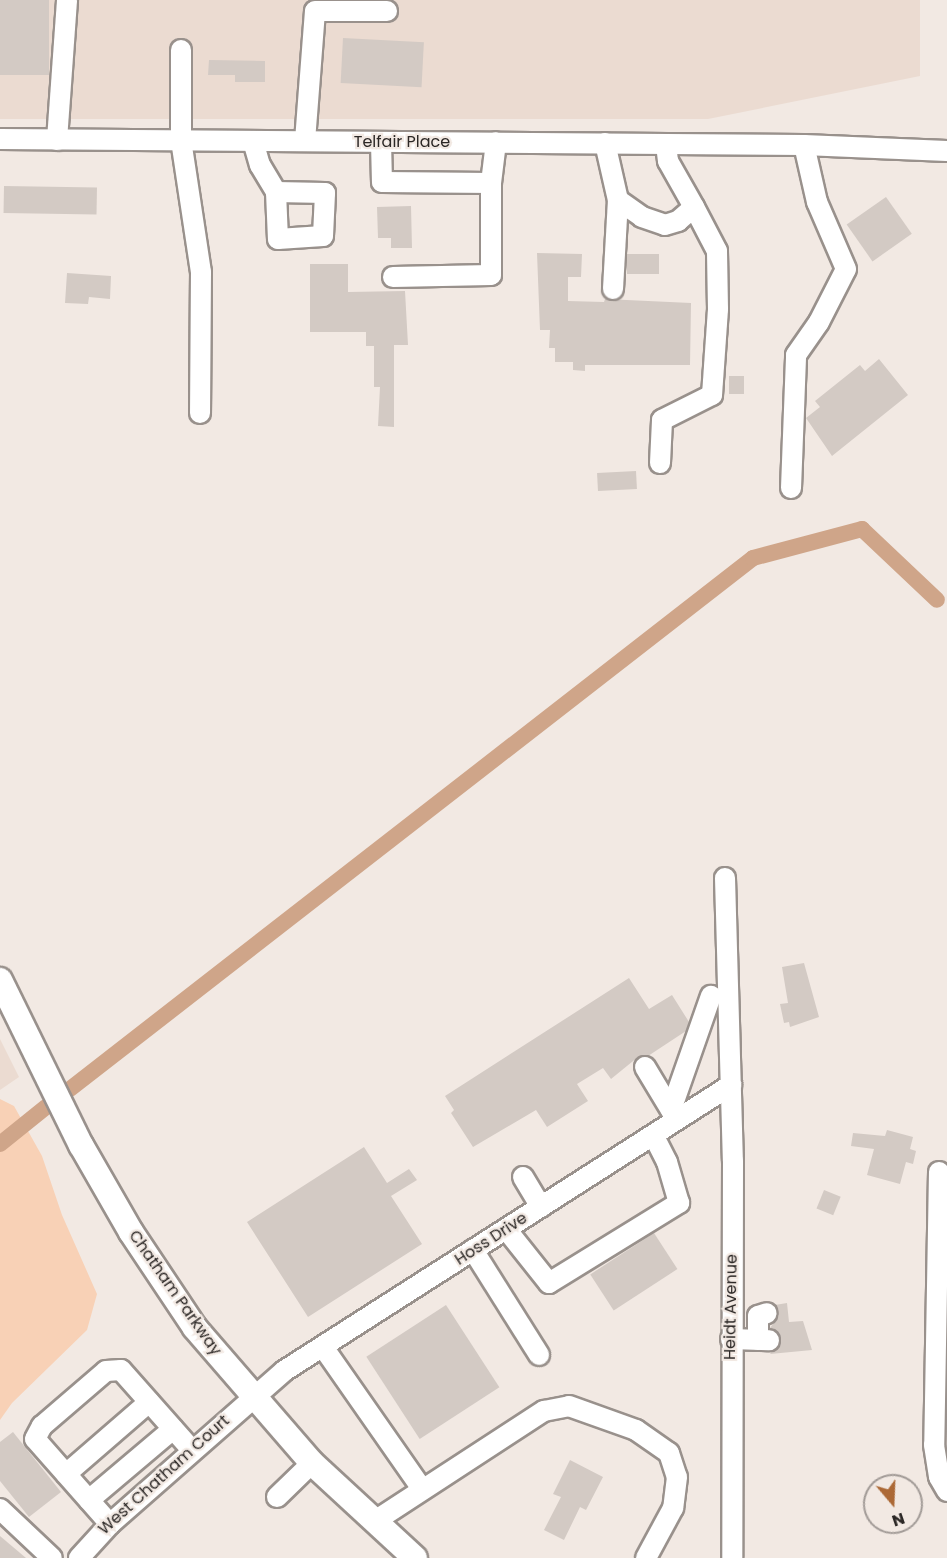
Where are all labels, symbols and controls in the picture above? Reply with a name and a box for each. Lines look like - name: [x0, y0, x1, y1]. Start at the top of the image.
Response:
- street label: Telfair Place: [354, 132, 450, 152]
- street label: Hoss Drive: [451, 1209, 531, 1269]
- street label: Chatham Parkway: [125, 1227, 225, 1359]
- street label: Heidt Avenue: [720, 1254, 742, 1360]
- street label: West Chatham Court: [95, 1411, 233, 1539]
- north arrow: [863, 1474, 923, 1534]
- text: N: [889, 1507, 908, 1532]

